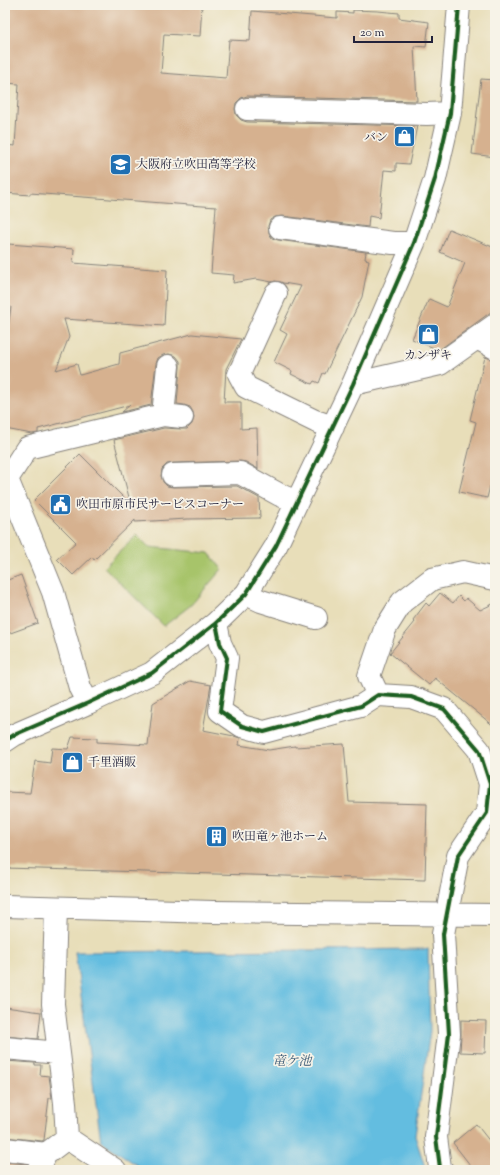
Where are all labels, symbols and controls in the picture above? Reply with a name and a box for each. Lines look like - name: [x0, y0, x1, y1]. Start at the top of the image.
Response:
- scale bar: [354, 18, 432, 44]
- text: 20 m: [360, 24, 385, 42]
- shop icon: バン: [391, 124, 417, 150]
- place label: バン: [364, 129, 388, 147]
- school or university icon: 大阪府立吹田高等学校: [107, 151, 133, 177]
- place label: 大阪府立吹田高等学校: [136, 156, 256, 174]
- shop icon: カンザキ: [415, 321, 441, 347]
- place label: カンザキ: [404, 347, 452, 365]
- public building icon: 吹田市原市民サービスコーナー: [47, 491, 73, 517]
- place label: 吹田市原市民サービスコーナー: [76, 496, 244, 514]
- shop icon: 千里酒販: [59, 749, 85, 775]
- place label: 千里酒販: [88, 754, 136, 772]
- building icon: 吹田竜ヶ池ホーム: [203, 823, 229, 849]
- place label: 吹田竜ヶ池ホーム: [232, 828, 328, 846]
- water label: 竜ケ池: [272, 1053, 313, 1071]

